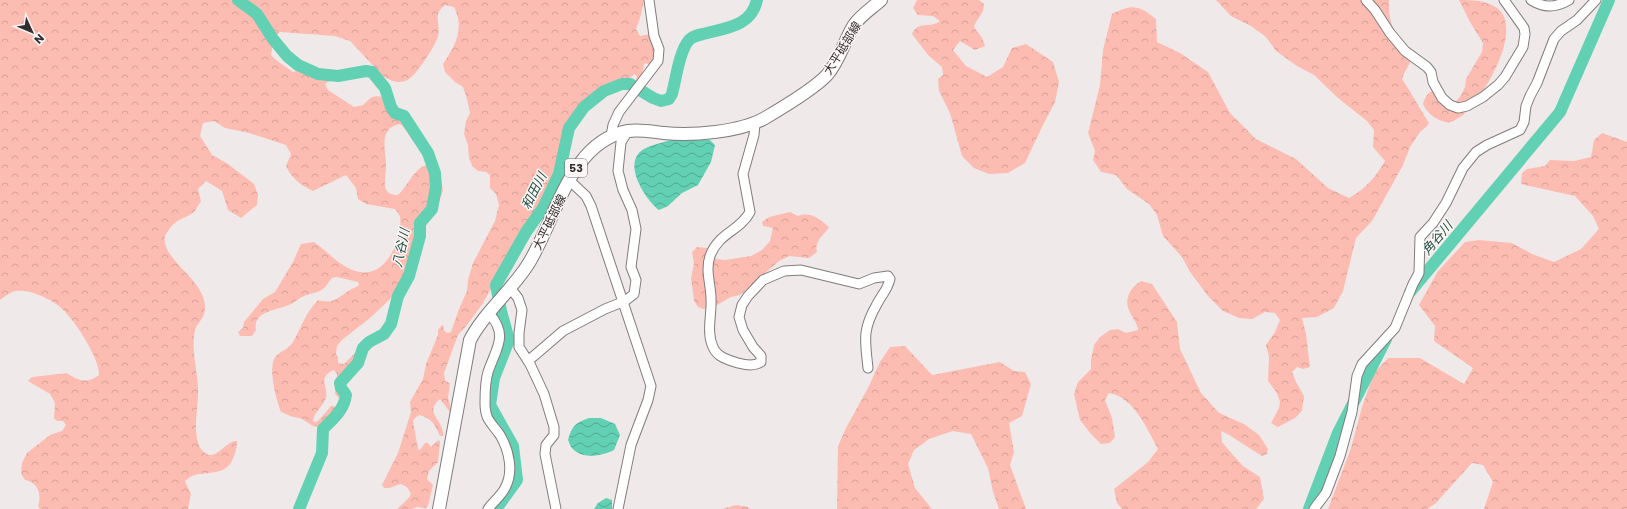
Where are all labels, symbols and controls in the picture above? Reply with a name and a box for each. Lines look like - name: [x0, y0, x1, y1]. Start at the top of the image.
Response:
- north arrow: [12, 12, 52, 52]
- street label: 大平砥部線: [819, 18, 865, 78]
- text: N: [31, 30, 48, 47]
- road number: 53: [565, 159, 587, 177]
- water label: 和田川: [517, 168, 552, 213]
- street label: 大平砥部線: [528, 191, 570, 253]
- water label: 角谷川: [1417, 215, 1458, 259]
- water label: 八谷川: [388, 225, 415, 269]

